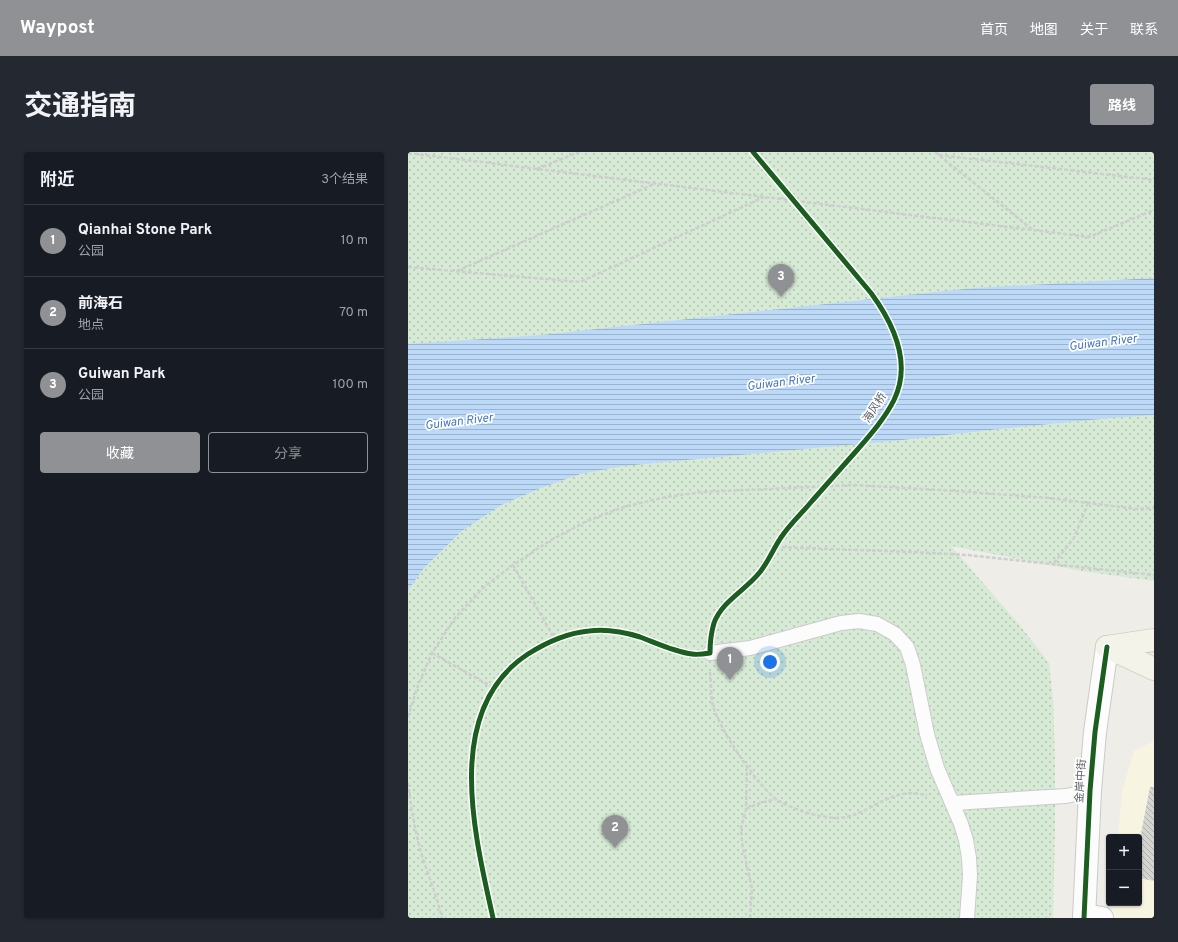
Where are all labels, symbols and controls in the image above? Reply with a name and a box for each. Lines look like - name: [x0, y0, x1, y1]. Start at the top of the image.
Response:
- text: Waypost: [20, 16, 95, 40]
- text: 首页: [980, 22, 1008, 39]
- text: 地图: [1030, 22, 1058, 39]
- text: 关于: [1080, 22, 1108, 39]
- text: 联系: [1130, 22, 1158, 39]
- button: 路线: [1090, 84, 1154, 125]
- text: 交通指南: [24, 90, 136, 126]
- text: 附近: [40, 170, 74, 192]
- text: 3个结果: [321, 172, 368, 188]
- text: Qianhai Stone Park: [78, 221, 212, 240]
- text: 1: [50, 233, 56, 249]
- text: 10 m: [341, 233, 368, 249]
- text: 公园: [78, 244, 104, 260]
- pin: 3: [768, 264, 794, 297]
- text: 前海石: [78, 295, 123, 314]
- text: 2: [49, 305, 57, 321]
- text: 70 m: [339, 305, 368, 321]
- text: 地点: [78, 318, 104, 334]
- water label: Guiwan River: [1068, 331, 1139, 355]
- text: Guiwan Park: [78, 365, 166, 384]
- water label: Guiwan River: [746, 371, 817, 395]
- text: 3: [49, 377, 57, 393]
- text: 100 m: [332, 377, 368, 393]
- text: 公园: [78, 388, 104, 404]
- street label: 海风桥: [860, 390, 890, 426]
- water label: Guiwan River: [424, 410, 495, 434]
- button: 收藏: [40, 432, 200, 473]
- button: 分享: [208, 432, 368, 473]
- pin: 1: [717, 647, 743, 680]
- your location: [760, 652, 780, 672]
- street label: 金岸中街: [1072, 759, 1090, 803]
- pin: 2: [602, 815, 628, 848]
- map controls: [1106, 834, 1142, 906]
- button: +: [1106, 834, 1142, 870]
- button: −: [1106, 870, 1142, 906]

